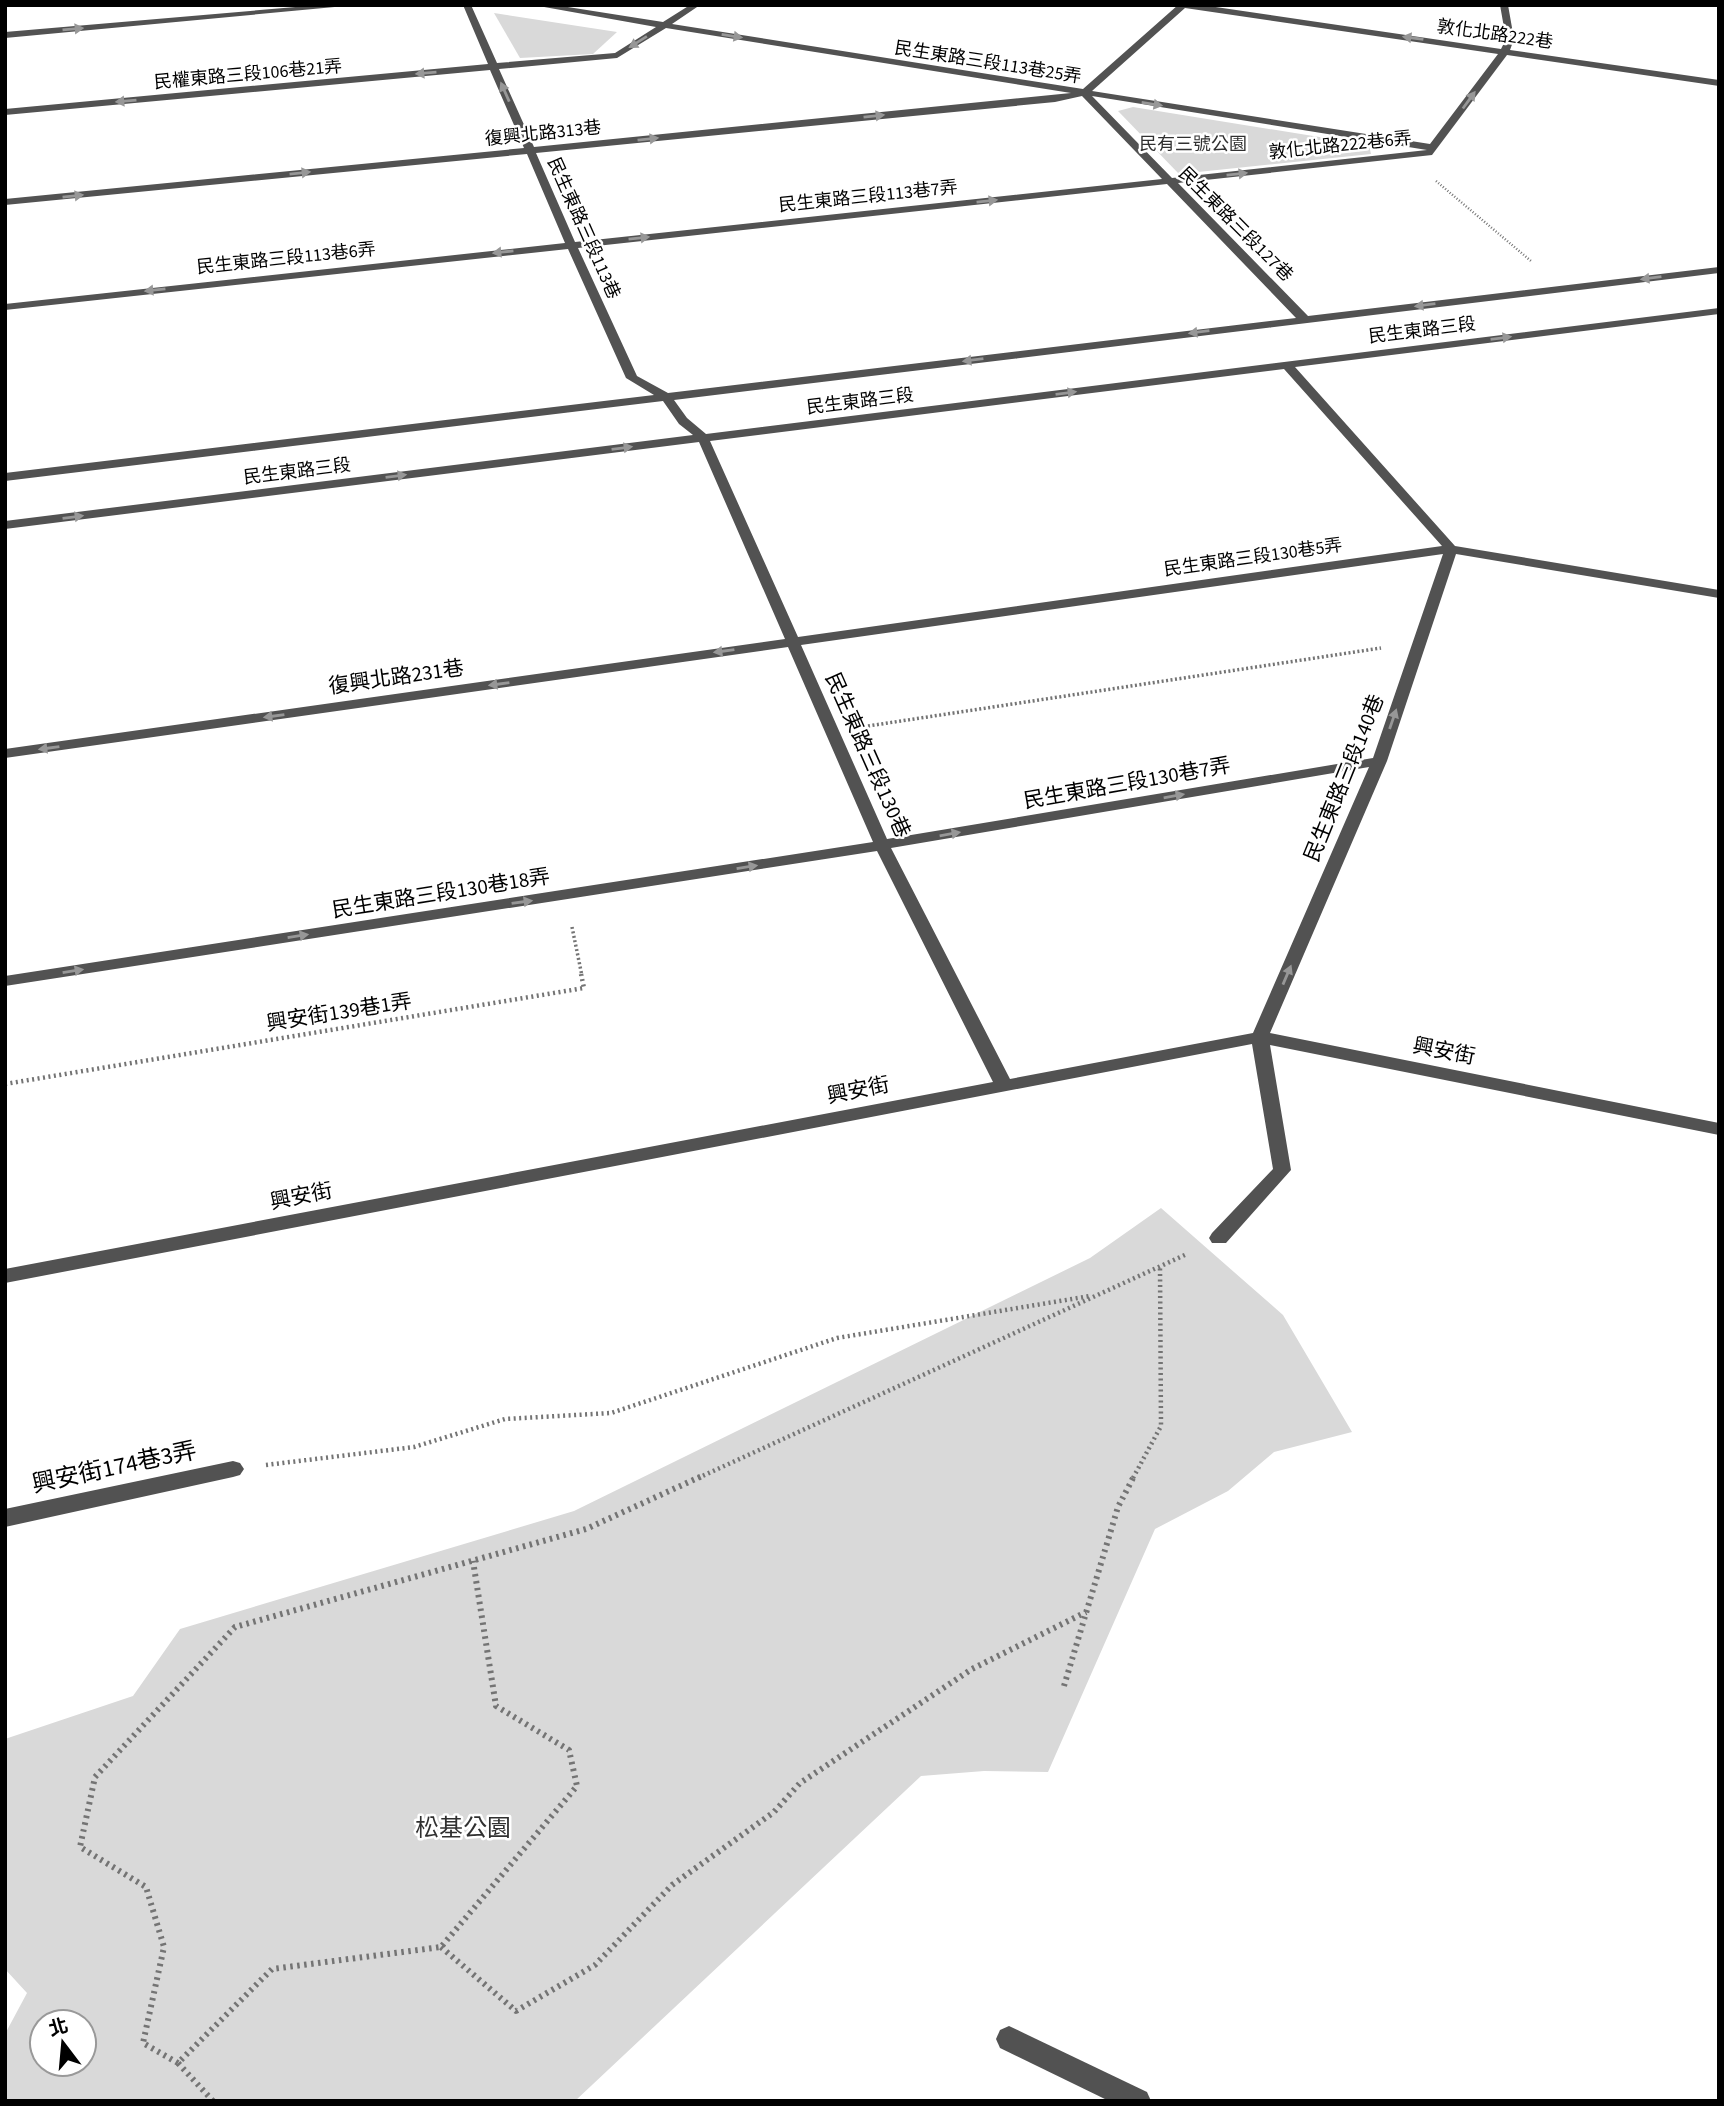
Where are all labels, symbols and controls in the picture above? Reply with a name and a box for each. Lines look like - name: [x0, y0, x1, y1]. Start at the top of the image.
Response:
- street label: 敦化北路222巷: [1435, 14, 1555, 55]
- one-way arrow: [62, 23, 84, 34]
- one-way arrow: [721, 31, 743, 42]
- one-way arrow: [1402, 32, 1424, 43]
- one-way arrow: [629, 35, 648, 48]
- street label: 民生東路三段113巷25弄: [893, 35, 1083, 90]
- street label: 民權東路三段106巷21弄: [153, 54, 343, 95]
- one-way arrow: [414, 68, 436, 79]
- one-way arrow: [499, 82, 510, 103]
- one-way arrow: [1462, 90, 1476, 109]
- one-way arrow: [115, 96, 137, 107]
- one-way arrow: [1141, 99, 1163, 110]
- one-way arrow: [863, 111, 885, 122]
- street label: 復興北路313巷: [484, 115, 602, 152]
- street label: 敦化北路222巷6弄: [1267, 126, 1413, 165]
- park label: 民有三號公園: [1139, 132, 1247, 157]
- one-way arrow: [637, 133, 659, 144]
- street label: 民生東路三段113巷: [541, 153, 626, 303]
- street label: 民生東路三段127巷: [1173, 161, 1299, 287]
- one-way arrow: [289, 167, 311, 178]
- one-way arrow: [1226, 169, 1248, 180]
- street label: 民生東路三段113巷7弄: [777, 175, 959, 218]
- one-way arrow: [62, 190, 84, 201]
- one-way arrow: [976, 195, 998, 206]
- one-way arrow: [628, 232, 650, 243]
- street label: 民生東路三段113巷6弄: [195, 237, 377, 280]
- one-way arrow: [492, 247, 514, 258]
- one-way arrow: [1640, 272, 1662, 283]
- one-way arrow: [144, 285, 166, 296]
- one-way arrow: [1414, 300, 1436, 311]
- street label: 民生東路三段: [1367, 312, 1477, 349]
- one-way arrow: [1188, 327, 1210, 338]
- one-way arrow: [1490, 332, 1512, 343]
- one-way arrow: [962, 354, 984, 365]
- street label: 民生東路三段: [805, 383, 915, 420]
- one-way arrow: [1055, 387, 1077, 398]
- one-way arrow: [611, 443, 633, 454]
- street label: 民生東路三段: [242, 453, 352, 490]
- one-way arrow: [385, 471, 407, 482]
- one-way arrow: [62, 511, 84, 522]
- street label: 民生東路三段130巷5弄: [1162, 533, 1344, 582]
- one-way arrow: [713, 646, 735, 657]
- street label: 復興北路231巷: [326, 653, 466, 701]
- street label: 民生東路三段130巷: [818, 667, 918, 843]
- one-way arrow: [488, 678, 510, 689]
- street label: 民生東路三段140巷: [1297, 690, 1391, 866]
- one-way arrow: [1389, 709, 1399, 730]
- one-way arrow: [263, 711, 285, 722]
- one-way arrow: [38, 743, 60, 754]
- street label: 民生東路三段130巷7弄: [1021, 750, 1233, 816]
- one-way arrow: [1163, 790, 1185, 801]
- one-way arrow: [939, 828, 961, 839]
- street label: 民生東路三段130巷18弄: [330, 861, 552, 925]
- one-way arrow: [736, 861, 758, 872]
- one-way arrow: [512, 896, 534, 907]
- one-way arrow: [287, 930, 309, 941]
- one-way arrow: [1282, 964, 1293, 985]
- one-way arrow: [62, 965, 84, 976]
- street label: 興安街139巷1弄: [264, 986, 414, 1038]
- street label: 興安街: [1410, 1030, 1478, 1072]
- street label: 興安街: [824, 1069, 892, 1111]
- street label: 興安街: [267, 1175, 335, 1217]
- street label: 興安街174巷3弄: [28, 1433, 200, 1502]
- park label: 松基公園: [415, 1811, 511, 1846]
- north arrow: [28, 2008, 98, 2078]
- text: 北: [46, 2013, 72, 2044]

